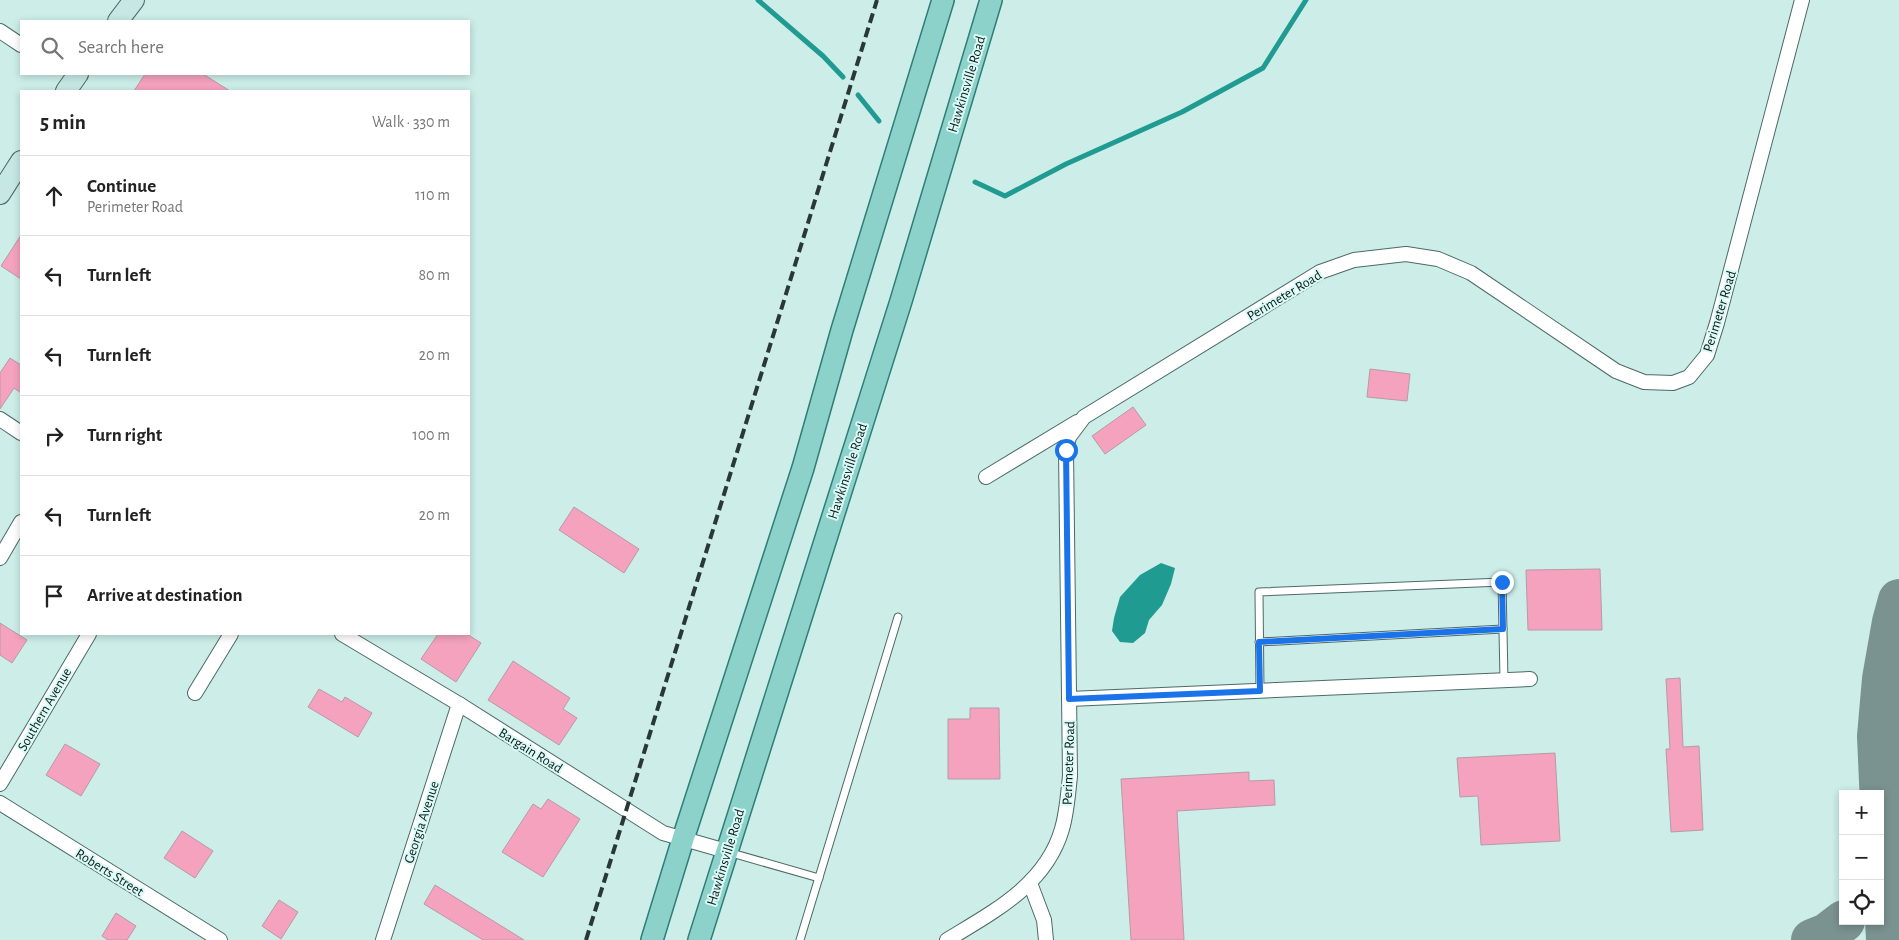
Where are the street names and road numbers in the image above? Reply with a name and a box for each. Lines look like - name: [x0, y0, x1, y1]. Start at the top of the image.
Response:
- street label: Hawkinsville Road: [946, 34, 988, 134]
- street label: Perimeter Road: [1245, 268, 1324, 324]
- street label: Perimeter Road: [1701, 269, 1739, 354]
- street label: Hawkinsville Road: [826, 422, 870, 521]
- street label: Southern Avenue: [15, 666, 74, 753]
- street label: Perimeter Road: [1061, 721, 1077, 805]
- street label: Bargain Road: [496, 726, 565, 776]
- street label: Georgia Avenue: [402, 779, 442, 865]
- street label: Hawkinsville Road: [705, 807, 747, 907]
- street label: Roberts Street: [73, 846, 146, 900]

